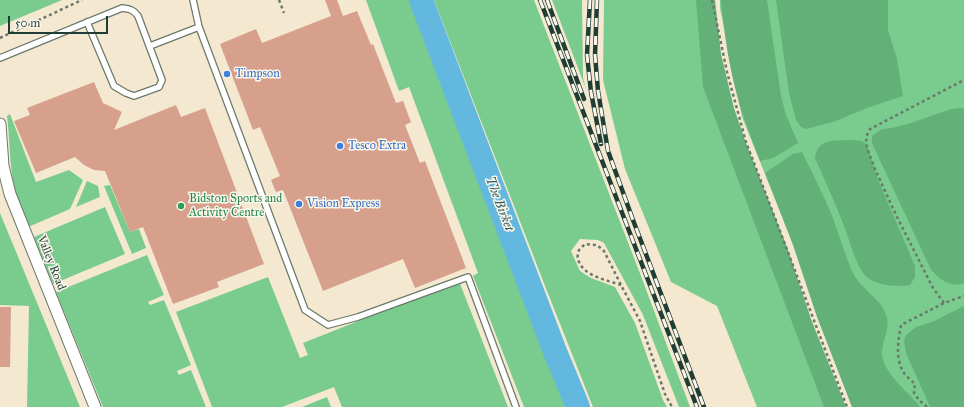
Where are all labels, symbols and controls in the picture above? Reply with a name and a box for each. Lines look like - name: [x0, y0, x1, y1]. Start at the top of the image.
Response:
- scale bar: [10, 8, 110, 34]
- text: 50 m: [15, 16, 40, 30]
- place label: Timpson: [235, 67, 280, 81]
- marker: Timpson: [222, 69, 232, 79]
- place label: Tesco Extra: [348, 139, 406, 153]
- marker: Tesco Extra: [335, 141, 345, 151]
- water label: The Birket: [482, 175, 516, 233]
- place label: Bidston Sports and Activity Centre: [189, 192, 282, 220]
- place label: Vision Express: [307, 197, 380, 211]
- marker: Vision Express: [294, 199, 304, 209]
- marker: Bidston Sports and Activity Centre: [176, 201, 186, 211]
- street label: Valley Road: [34, 234, 68, 292]

